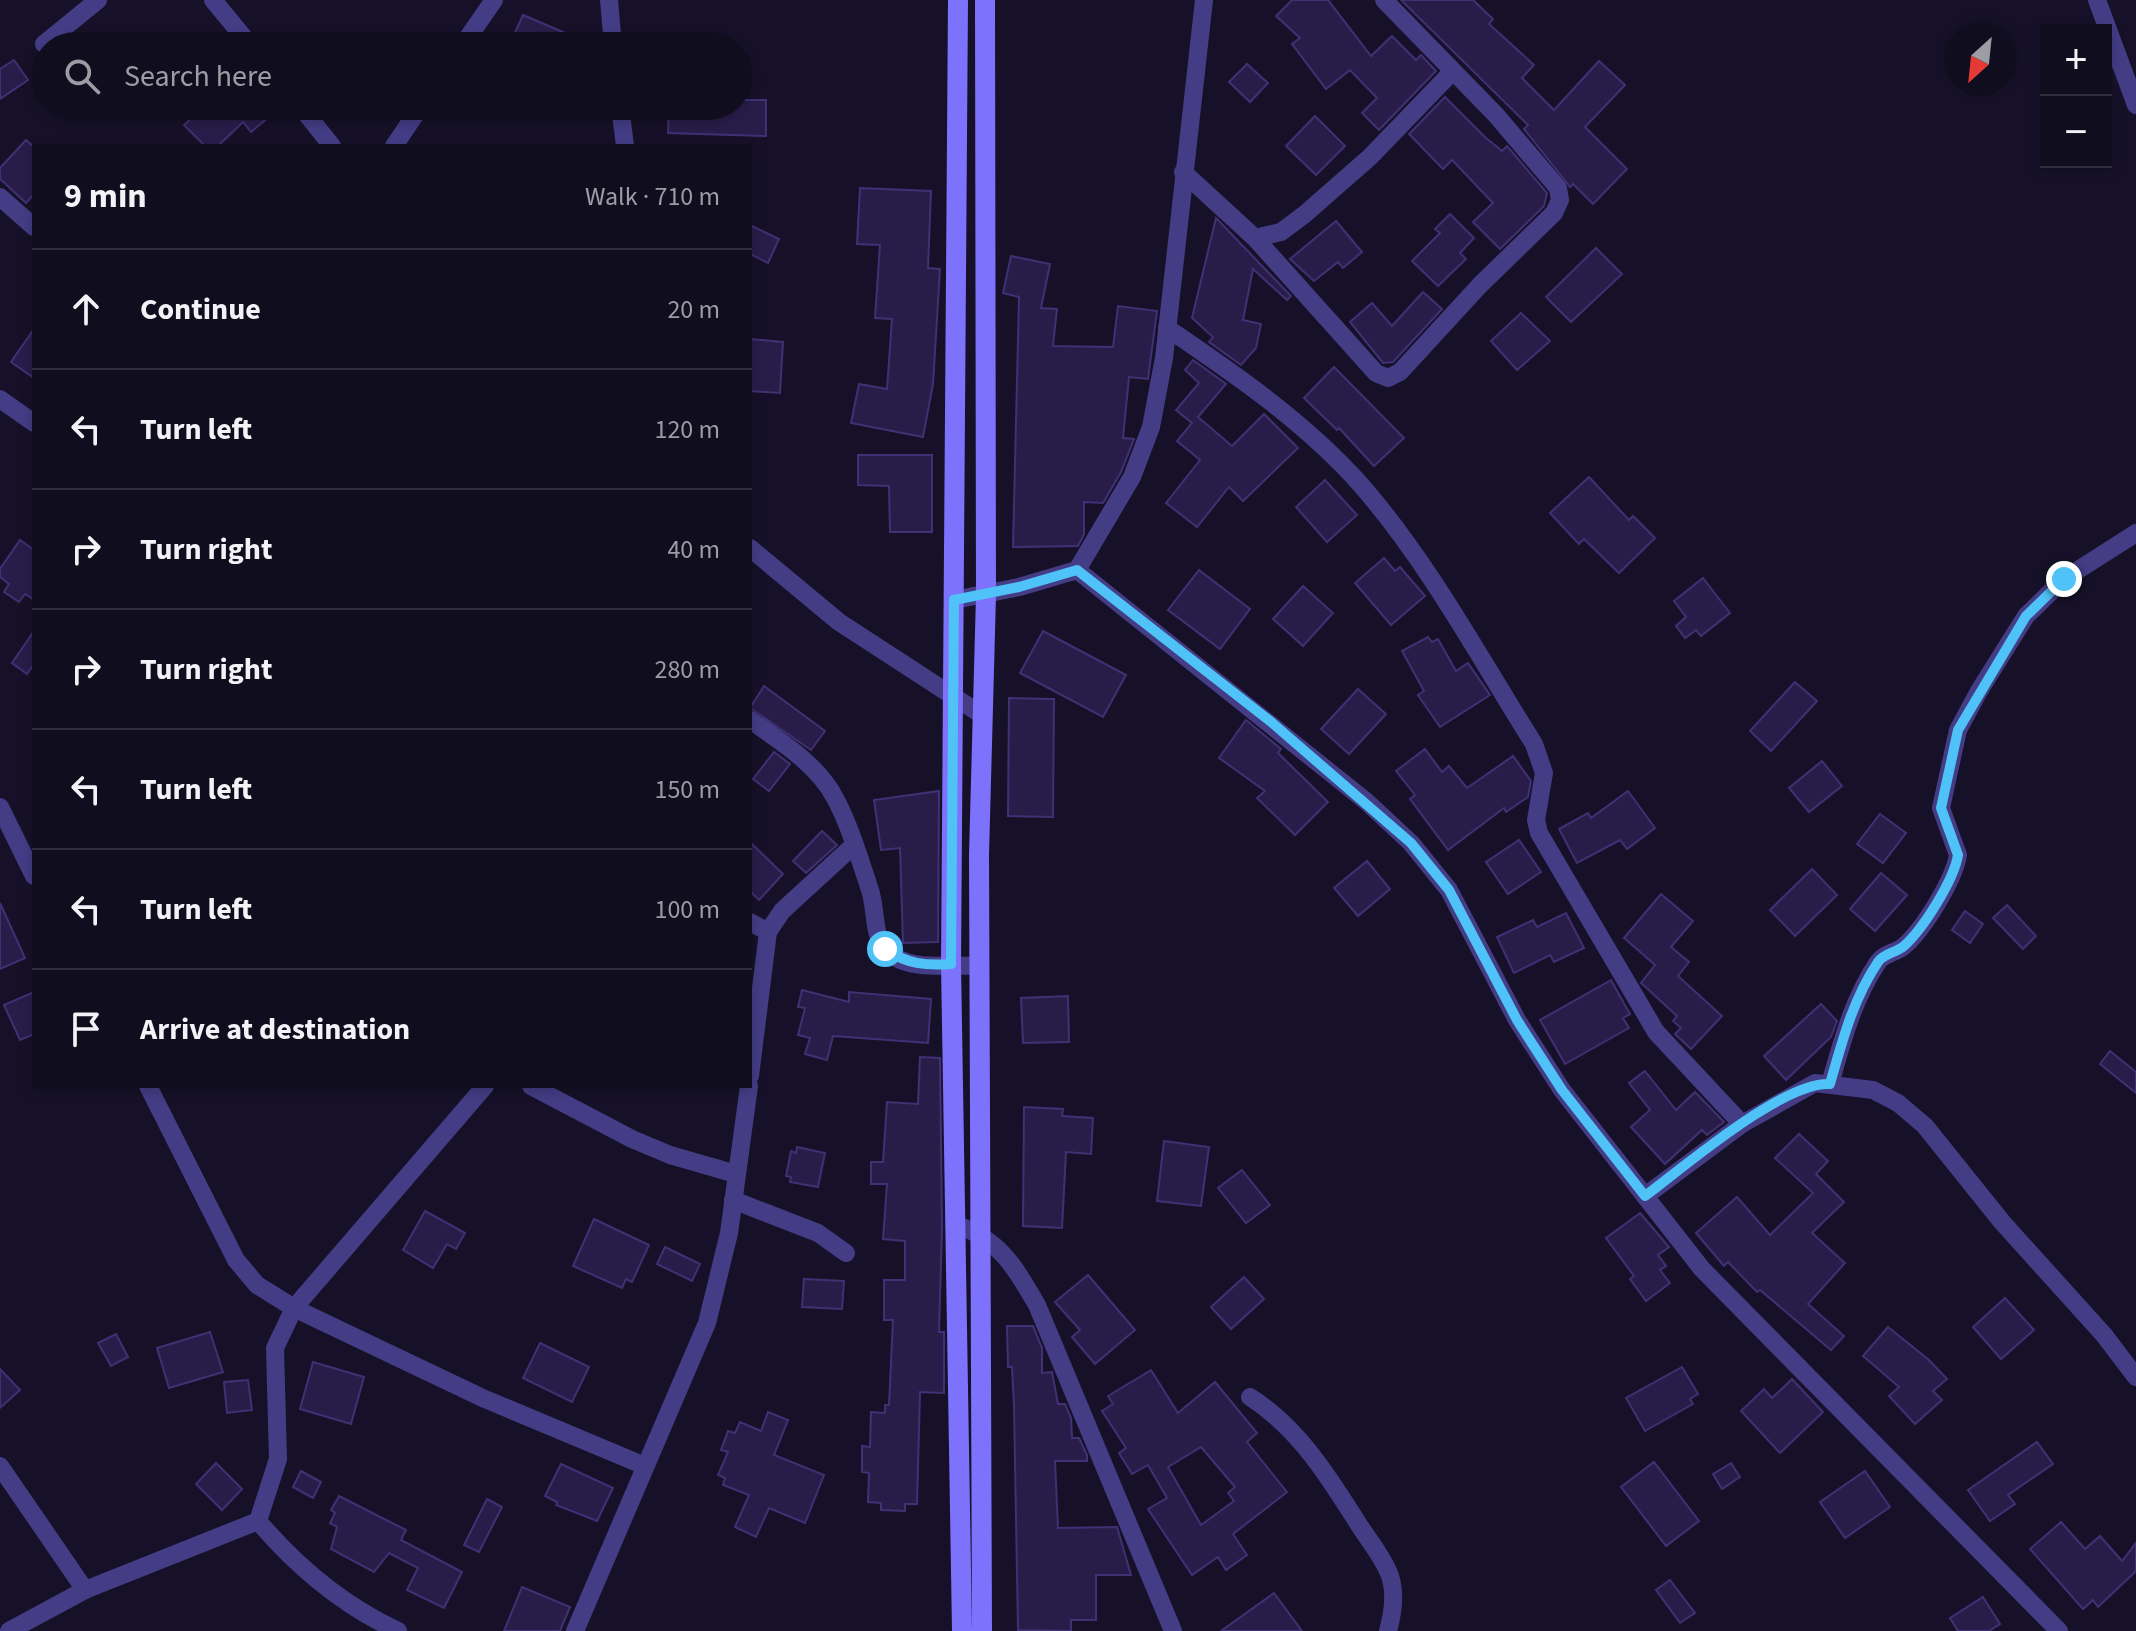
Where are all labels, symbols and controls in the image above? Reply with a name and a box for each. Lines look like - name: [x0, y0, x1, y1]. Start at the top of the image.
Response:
- north arrow: [1944, 24, 2016, 96]
- map controls: [2040, 24, 2112, 168]
- button: +: [2040, 24, 2112, 96]
- search box: [32, 32, 752, 120]
- icon: search: [60, 54, 104, 98]
- text: Search here: [124, 55, 272, 98]
- button: −: [2040, 96, 2112, 168]
- text: 9 min: [64, 172, 147, 221]
- text: Walk · 710 m: [585, 178, 720, 215]
- icon: ahead: [64, 287, 108, 331]
- text: Continue: [140, 288, 261, 331]
- text: 20 m: [667, 291, 720, 328]
- icon: left: [64, 407, 108, 451]
- text: Turn left: [140, 408, 252, 451]
- text: 120 m: [654, 411, 720, 448]
- icon: right: [64, 527, 108, 571]
- text: Turn right: [140, 528, 272, 571]
- text: 40 m: [667, 531, 720, 568]
- route end: [2046, 561, 2082, 597]
- icon: right: [64, 647, 108, 691]
- text: Turn right: [140, 648, 272, 691]
- text: 280 m: [654, 651, 720, 688]
- icon: left: [64, 767, 108, 811]
- text: Turn left: [140, 768, 252, 811]
- text: 150 m: [654, 771, 720, 808]
- icon: left: [64, 887, 108, 931]
- text: Turn left: [140, 888, 252, 931]
- text: 100 m: [654, 891, 720, 928]
- route start: [867, 931, 903, 967]
- icon: arrive: [64, 1007, 108, 1051]
- text: Arrive at destination: [140, 1008, 410, 1051]

